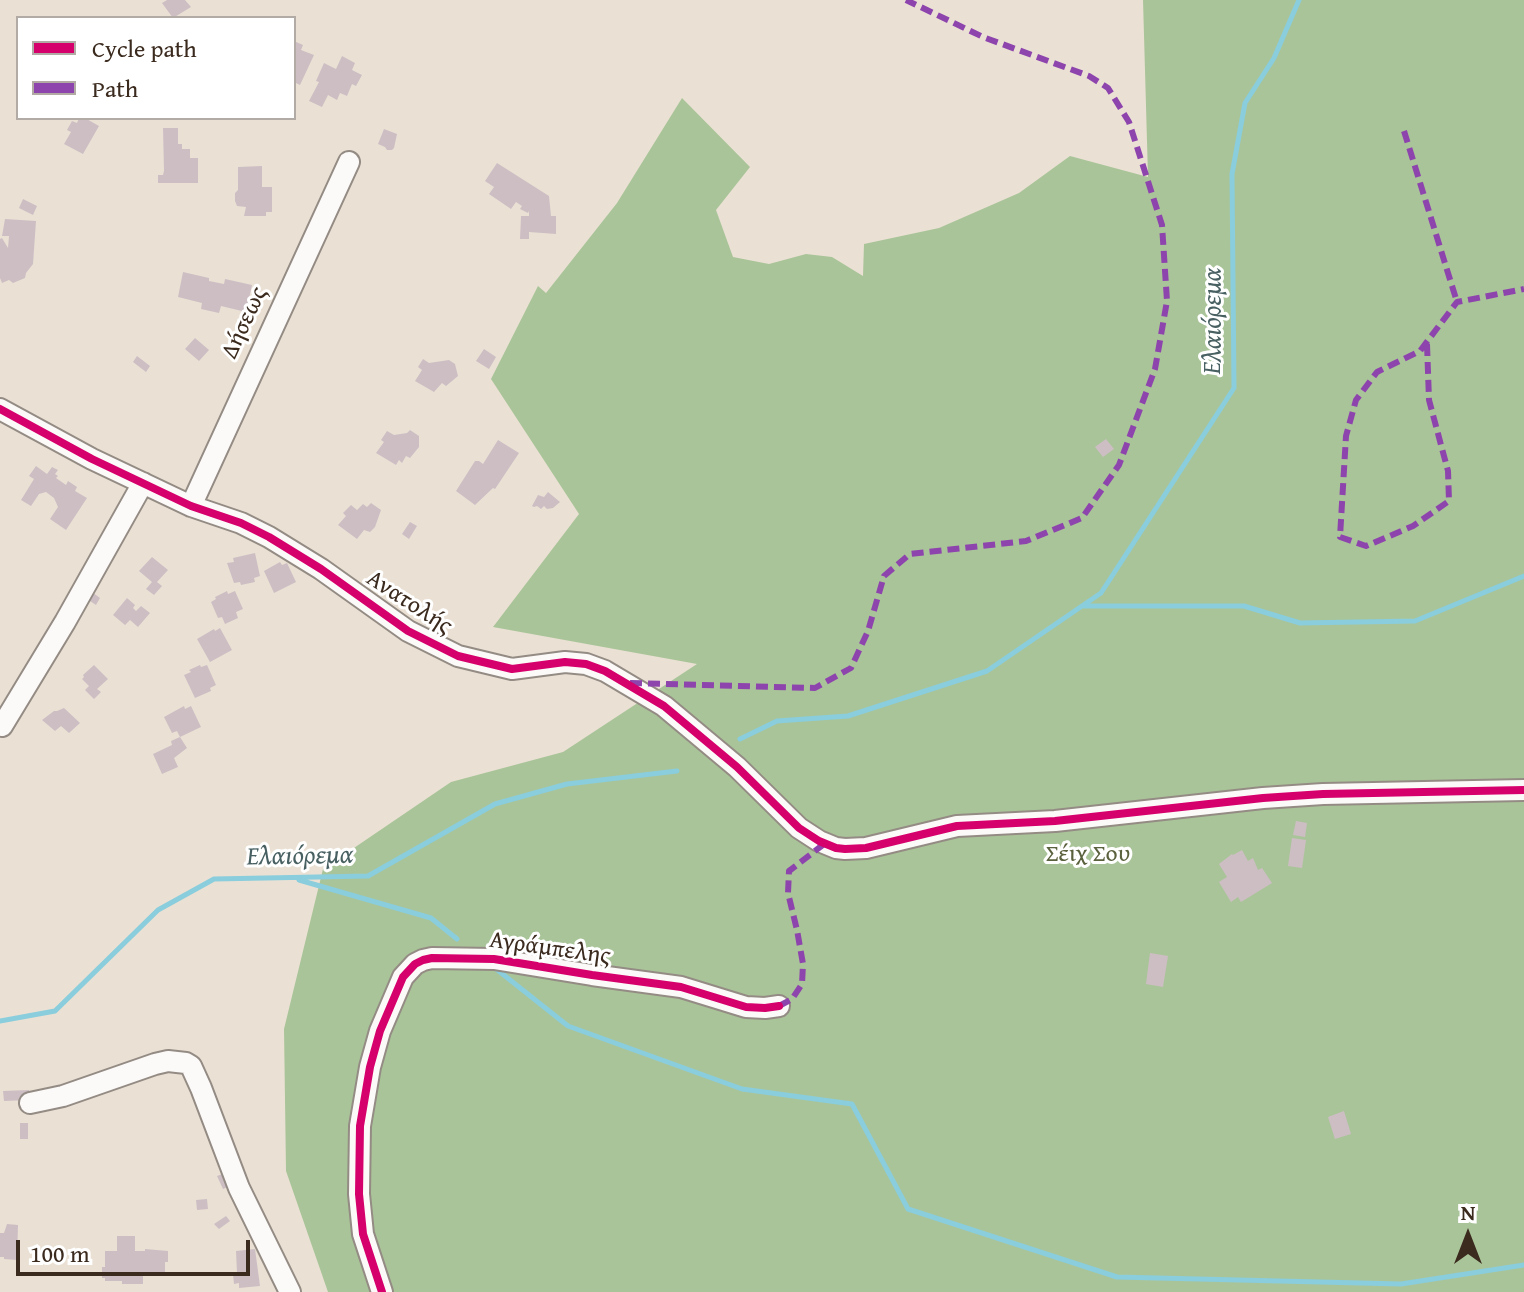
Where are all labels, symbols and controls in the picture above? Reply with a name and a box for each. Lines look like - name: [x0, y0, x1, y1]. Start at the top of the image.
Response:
- legend: [16, 16, 296, 120]
- text: Cycle path: [92, 31, 197, 66]
- text: Path: [92, 71, 138, 106]
- water label: Ελαιόρεμα: [1197, 268, 1229, 374]
- street label: Δήσεως: [216, 283, 274, 363]
- street label: Ανατολής: [361, 565, 457, 641]
- water label: Ελαιόρεμα: [246, 840, 354, 874]
- park label: Σέιχ Σου: [1046, 841, 1130, 869]
- street label: Αγράμπελης: [488, 926, 612, 972]
- north arrow: [1428, 1196, 1508, 1276]
- text: N: [1461, 1196, 1475, 1228]
- scale bar: [20, 1224, 254, 1274]
- text: 100 m: [30, 1236, 90, 1271]

